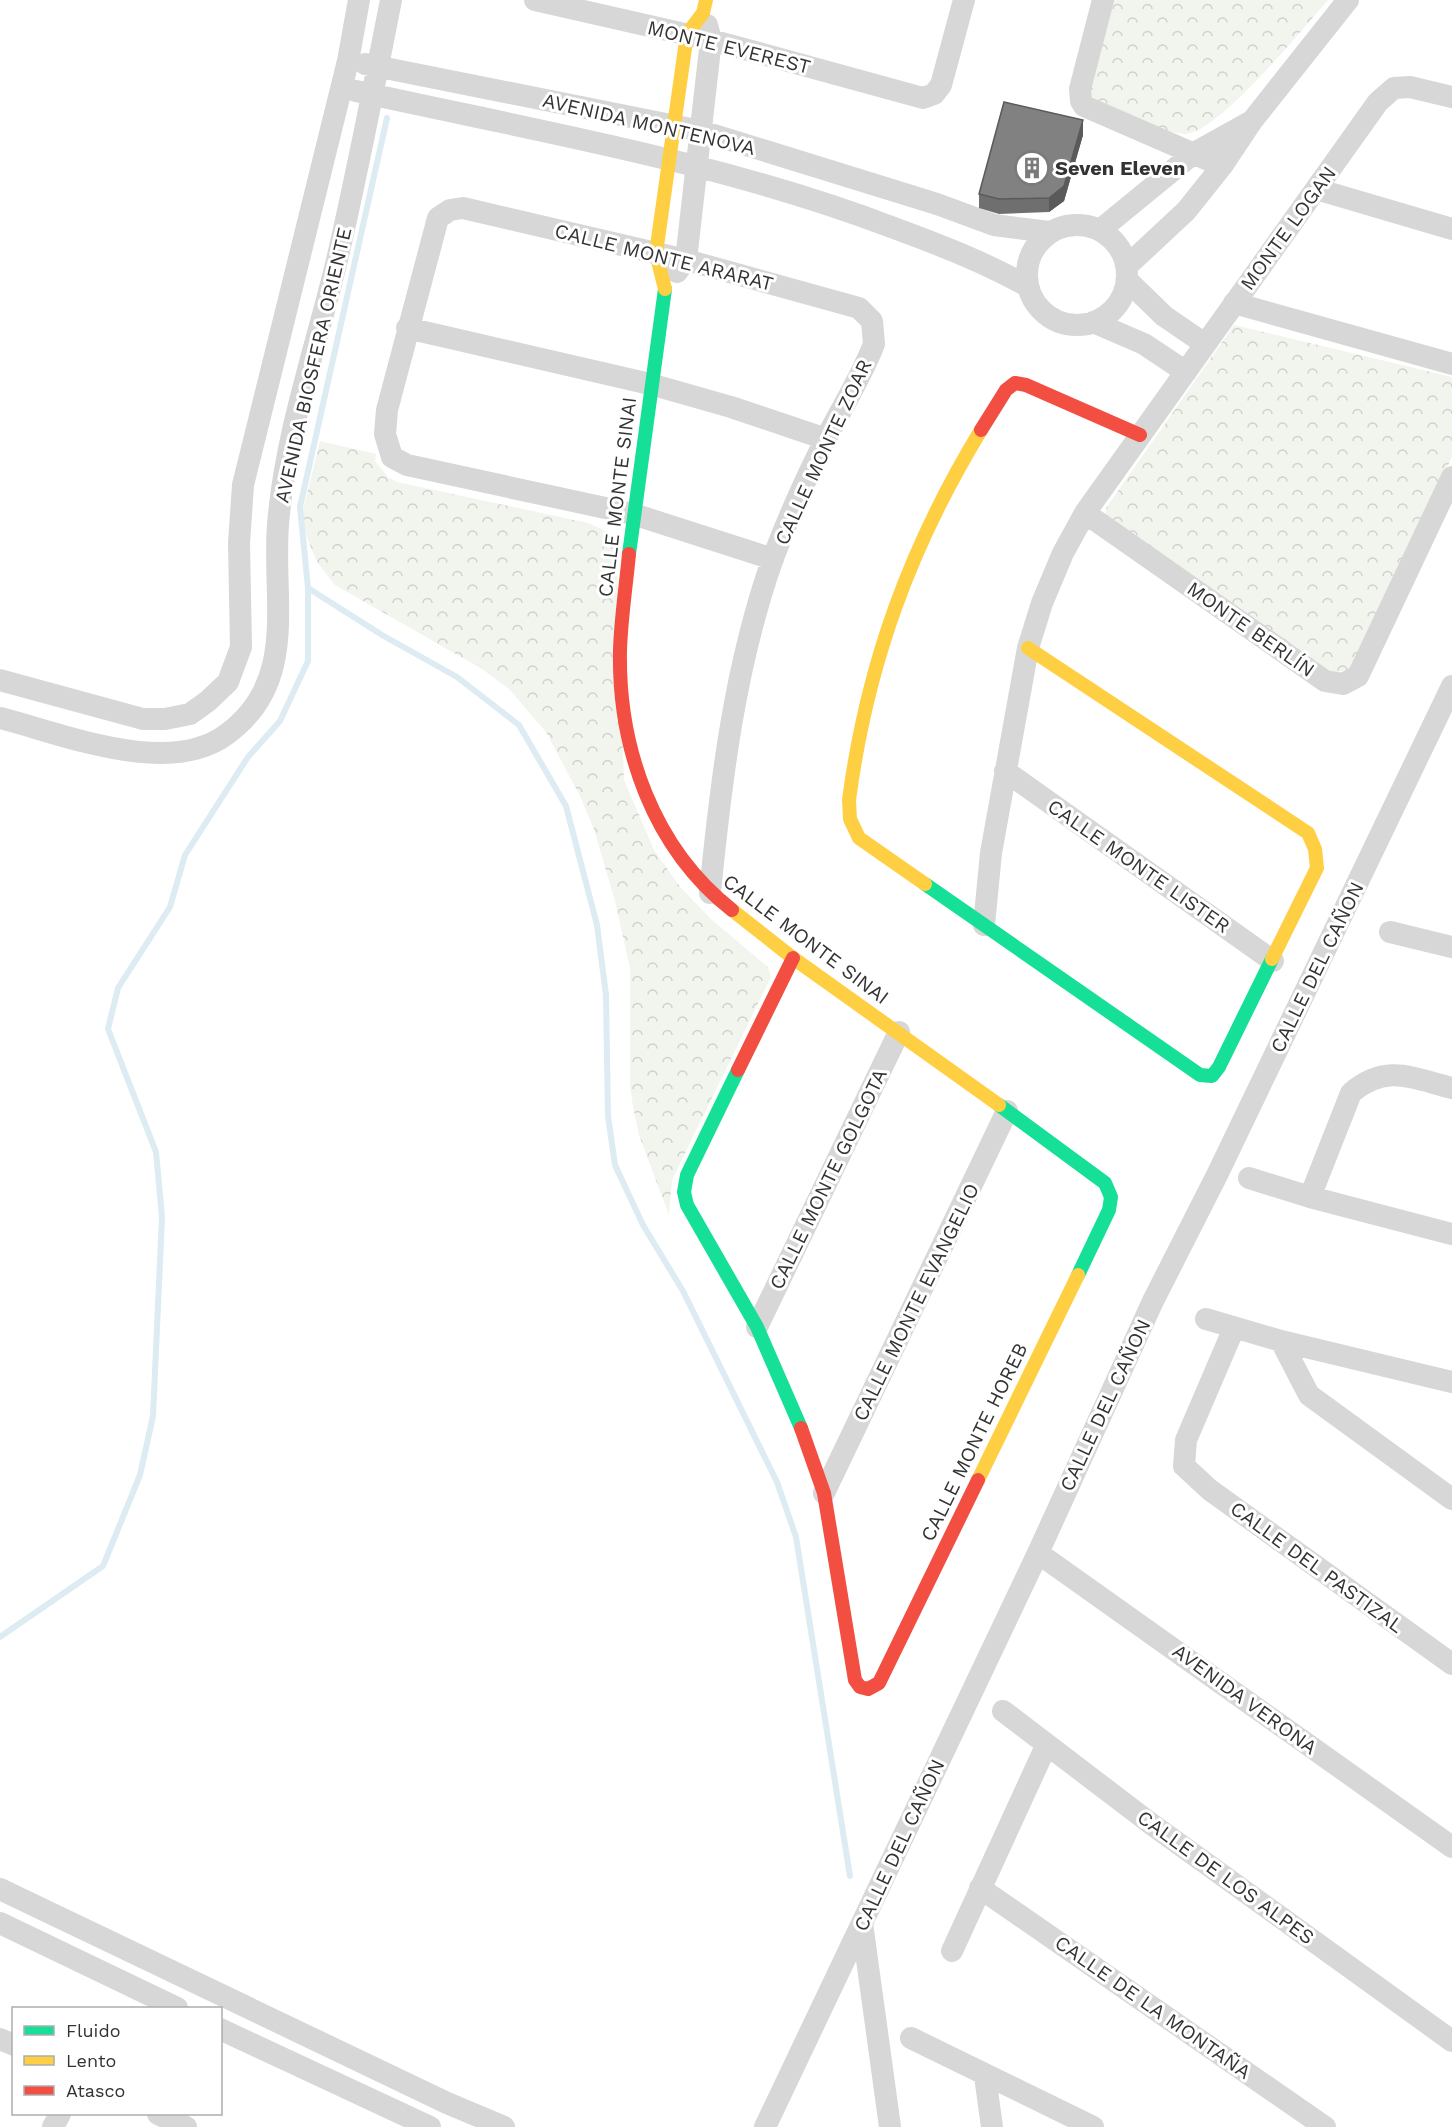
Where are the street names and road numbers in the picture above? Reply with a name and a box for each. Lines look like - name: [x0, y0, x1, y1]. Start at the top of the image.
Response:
- street label: MONTE EVEREST: [645, 15, 813, 79]
- street label: AVENIDA MONTENOVA: [540, 88, 758, 160]
- street label: MONTE LOGAN: [1235, 161, 1341, 295]
- street label: CALLE MONTE ARARAT: [552, 218, 776, 296]
- street label: AVENIDA BIOSFERA ORIENTE: [270, 225, 356, 505]
- street label: CALLE MONTE ZOAR: [769, 355, 877, 549]
- street label: CALLE MONTE SINAI: [593, 396, 641, 598]
- street label: MONTE BERLÍN: [1183, 576, 1319, 682]
- street label: CALLE MONTE LISTER: [1043, 794, 1235, 938]
- street label: CALLE MONTE SINAI: [718, 869, 894, 1009]
- street label: CALLE DEL CAÑON: [1265, 878, 1369, 1056]
- street label: CALLE MONTE GOLGOTA: [764, 1065, 892, 1293]
- street label: CALLE MONTE EVANGELIO: [848, 1179, 984, 1425]
- street label: CALLE DEL CAÑON: [1055, 1315, 1155, 1495]
- street label: CALLE MONTE HOREB: [916, 1339, 1032, 1545]
- street label: CALLE DEL PASTIZAL: [1226, 1496, 1408, 1638]
- street label: AVENIDA VERONA: [1168, 1639, 1322, 1759]
- street label: CALLE DEL CAÑON: [849, 1755, 949, 1935]
- street label: CALLE DE LOS ALPES: [1133, 1805, 1319, 1949]
- street label: CALLE DE LA MONTAÑA: [1050, 1930, 1256, 2084]

